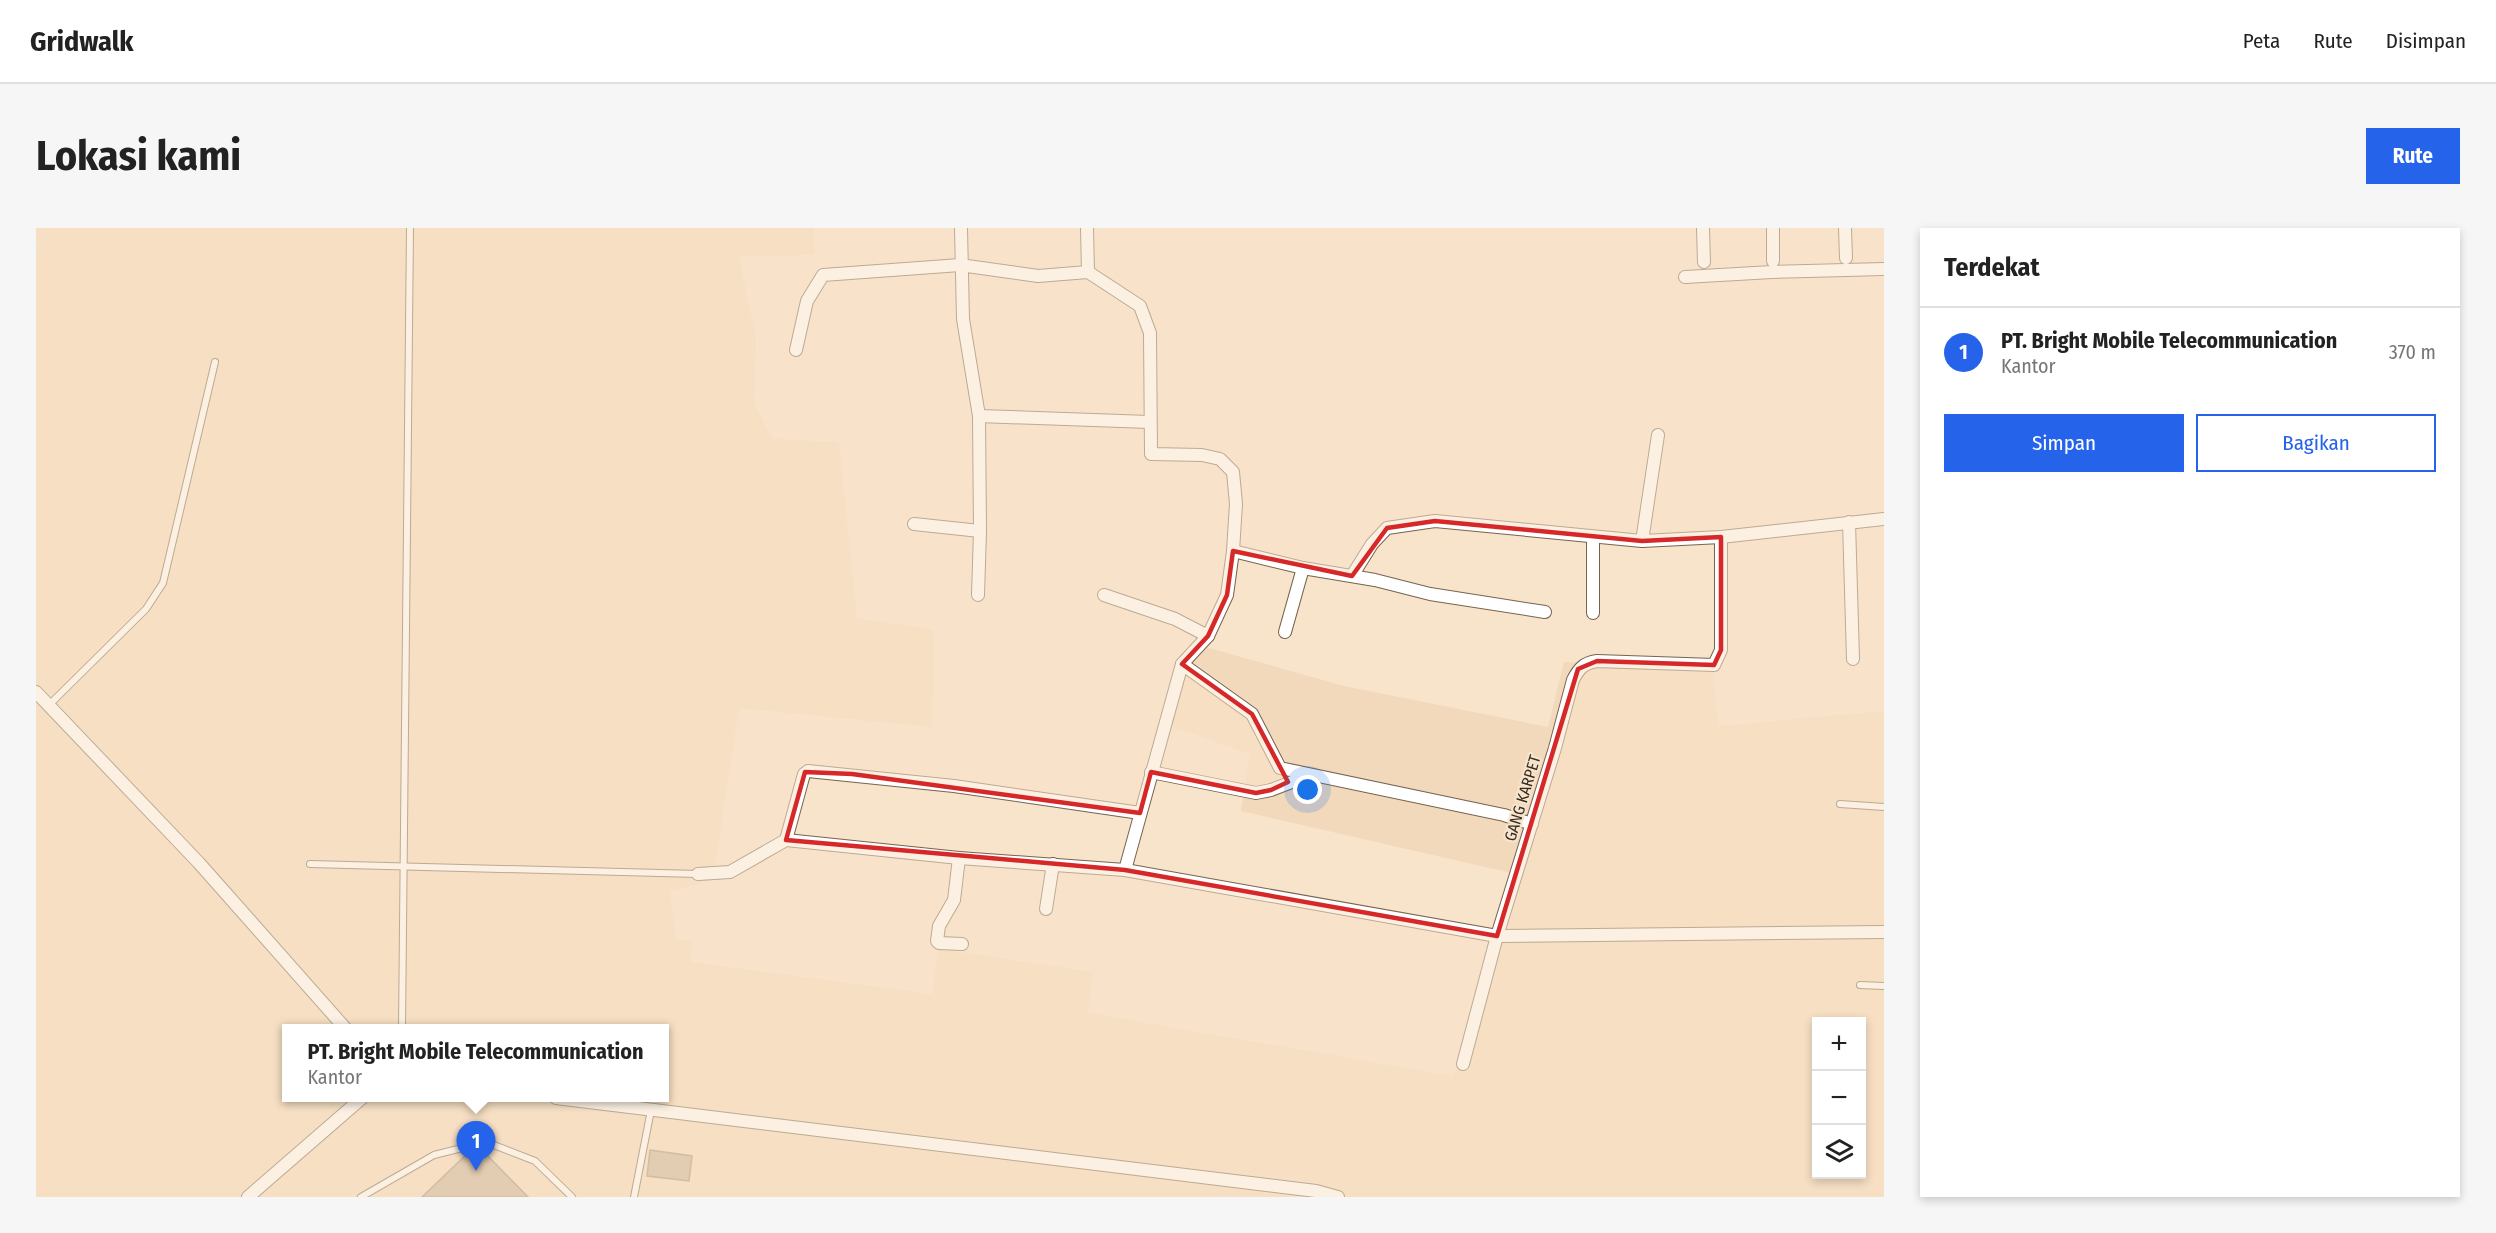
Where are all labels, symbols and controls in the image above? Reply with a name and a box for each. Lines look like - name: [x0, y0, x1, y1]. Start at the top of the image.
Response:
- text: Gridwalk: [30, 25, 134, 58]
- text: Peta: [2243, 28, 2280, 54]
- text: Rute: [2313, 28, 2353, 54]
- text: Disimpan: [2386, 28, 2466, 54]
- button: Rute: [2366, 128, 2460, 184]
- text: Lokasi kami: [36, 131, 241, 181]
- text: Terdekat: [1944, 252, 2040, 283]
- text: PT. Bright Mobile Telecommunication: [2001, 327, 2337, 354]
- text: 1: [1959, 340, 1968, 364]
- text: 370 m: [2389, 340, 2436, 364]
- text: Kantor: [2001, 354, 2056, 378]
- button: Simpan: [1944, 414, 2184, 472]
- button: Bagikan: [2196, 414, 2436, 472]
- street label: GANG KARPET: [1500, 752, 1545, 844]
- your location: [1293, 775, 1322, 804]
- map controls: [1812, 1017, 1866, 1179]
- button: +: [1812, 1017, 1866, 1071]
- popup: [282, 1024, 669, 1102]
- text: PT. Bright Mobile Telecommunication: [307, 1038, 644, 1065]
- text: Kantor: [307, 1065, 362, 1089]
- button: −: [1812, 1071, 1866, 1125]
- pin: 1: [456, 1122, 496, 1171]
- button: layers: [1812, 1125, 1866, 1179]

